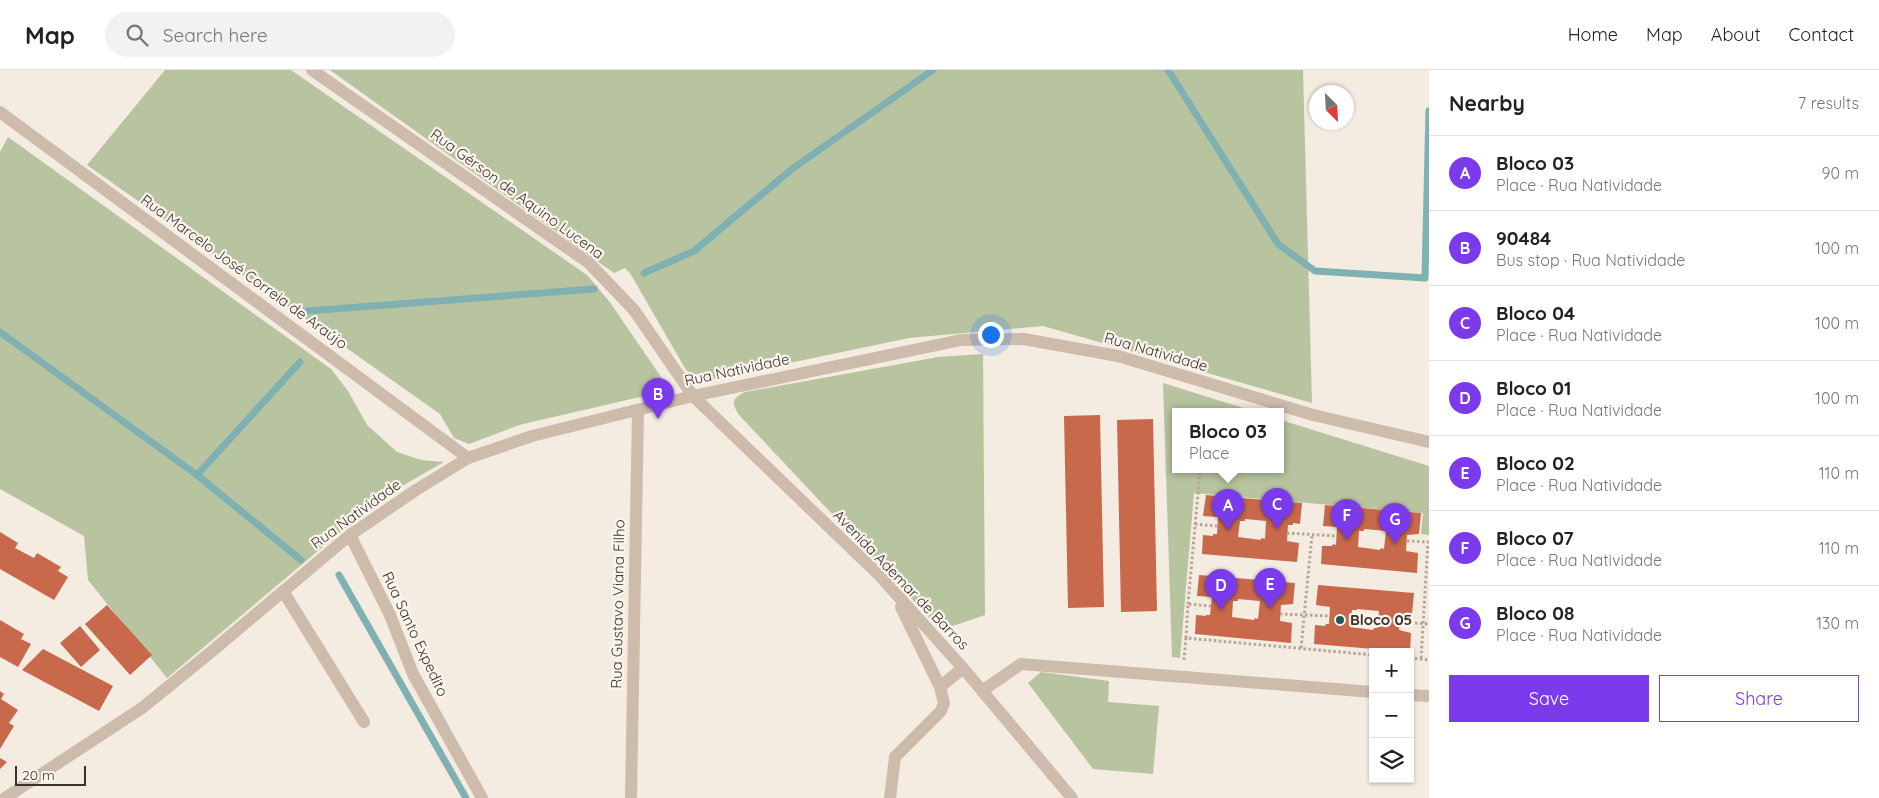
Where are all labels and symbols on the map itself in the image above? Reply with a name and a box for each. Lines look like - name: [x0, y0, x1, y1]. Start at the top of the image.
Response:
- north arrow: [1309, 85, 1354, 130]
- street label: Rua Gérson de Aquino Lucena: [427, 124, 608, 263]
- street label: Rua Marcelo José Correia de Araújo: [137, 190, 351, 353]
- your location: [978, 322, 1004, 348]
- street label: Rua Natividade: [1102, 328, 1210, 375]
- street label: Rua Natividade: [683, 349, 791, 390]
- pin: B: [642, 378, 674, 419]
- street label: Rua Natividade: [307, 475, 405, 553]
- pin: C: [1261, 488, 1293, 529]
- pin: A: [1212, 489, 1244, 530]
- pin: F: [1331, 499, 1363, 540]
- pin: G: [1379, 503, 1411, 544]
- street label: Avenida Ademar de Barros: [829, 506, 973, 654]
- street label: Rua Gustavo Viana Filho: [607, 519, 628, 689]
- street label: Rua Santo Expedito: [378, 568, 453, 699]
- pin: E: [1254, 568, 1286, 609]
- pin: D: [1205, 569, 1237, 610]
- place label: Bloco 05: [1350, 610, 1412, 629]
- marker: Bloco 05: [1334, 614, 1346, 626]
- scale bar: [15, 763, 86, 786]

